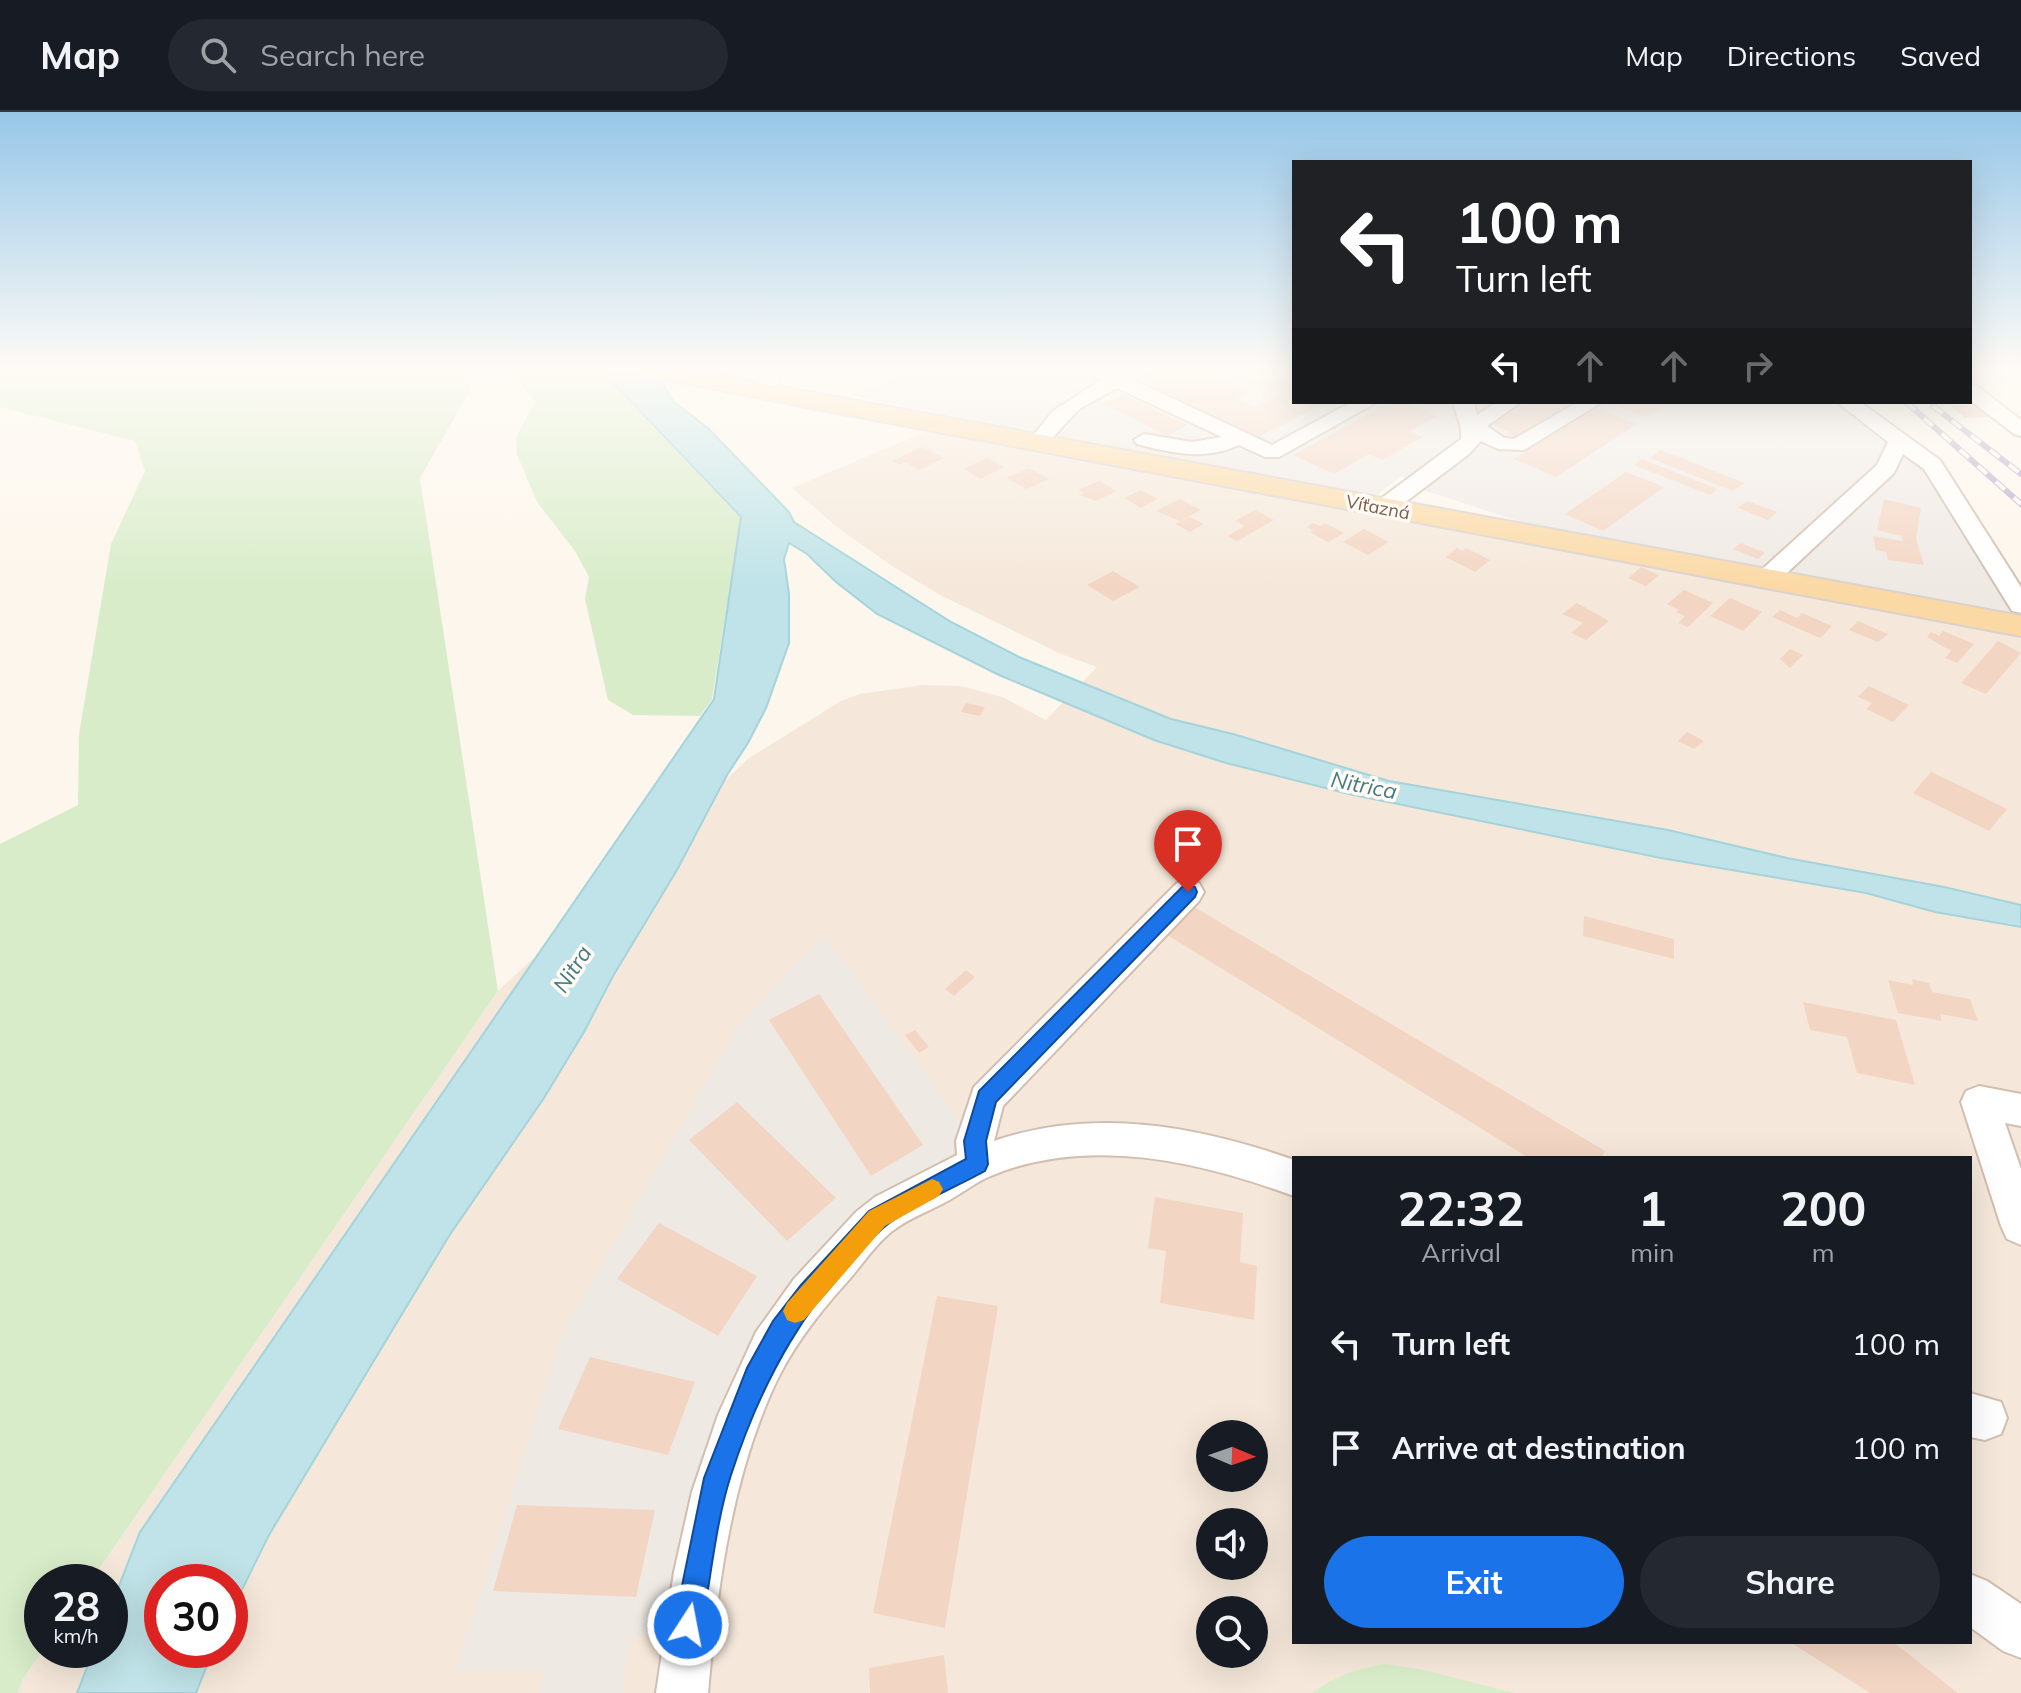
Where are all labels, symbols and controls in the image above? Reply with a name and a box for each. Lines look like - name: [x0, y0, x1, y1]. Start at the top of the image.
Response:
- search box: [168, 19, 728, 91]
- text: Map: [40, 31, 120, 79]
- icon: search: [196, 33, 240, 77]
- text: Search here: [260, 36, 425, 74]
- text: Map: [1625, 38, 1683, 73]
- text: Directions: [1727, 38, 1856, 73]
- text: Saved: [1900, 38, 1981, 73]
- text: 100 m: [1456, 187, 1623, 257]
- icon: left: [1324, 192, 1428, 296]
- text: Turn left: [1456, 256, 1592, 301]
- icon: left: [1484, 344, 1528, 388]
- icon: ahead: [1568, 344, 1612, 388]
- icon: ahead: [1652, 344, 1696, 388]
- icon: right: [1736, 344, 1780, 388]
- street label: Víťazná: [1344, 490, 1412, 524]
- water label: Nitrica: [1329, 765, 1399, 805]
- pin: [1154, 810, 1222, 892]
- icon: arrive: [1166, 822, 1210, 866]
- water label: Nitra: [547, 940, 597, 998]
- text: 22:32: [1398, 1178, 1525, 1238]
- text: 1: [1638, 1178, 1667, 1238]
- text: 200: [1780, 1178, 1866, 1238]
- text: Arrival: [1421, 1236, 1501, 1269]
- text: min: [1630, 1236, 1674, 1269]
- text: m: [1812, 1236, 1835, 1269]
- icon: left: [1324, 1322, 1368, 1366]
- text: Turn left: [1392, 1325, 1510, 1363]
- text: 100 m: [1852, 1325, 1940, 1363]
- north arrow: [1196, 1420, 1268, 1492]
- map controls: [1196, 1420, 1268, 1668]
- icon: arrive: [1324, 1426, 1368, 1470]
- text: Arrive at destination: [1392, 1429, 1686, 1467]
- text: 100 m: [1852, 1429, 1940, 1467]
- button: sound: [1196, 1508, 1268, 1580]
- button: Exit: [1324, 1536, 1624, 1628]
- button: Share: [1640, 1536, 1940, 1628]
- speed limit sign: 30: [144, 1564, 248, 1668]
- text: 28: [52, 1581, 100, 1631]
- position arrow: [646, 1583, 730, 1667]
- button: search: [1196, 1596, 1268, 1668]
- text: km/h: [53, 1623, 99, 1648]

